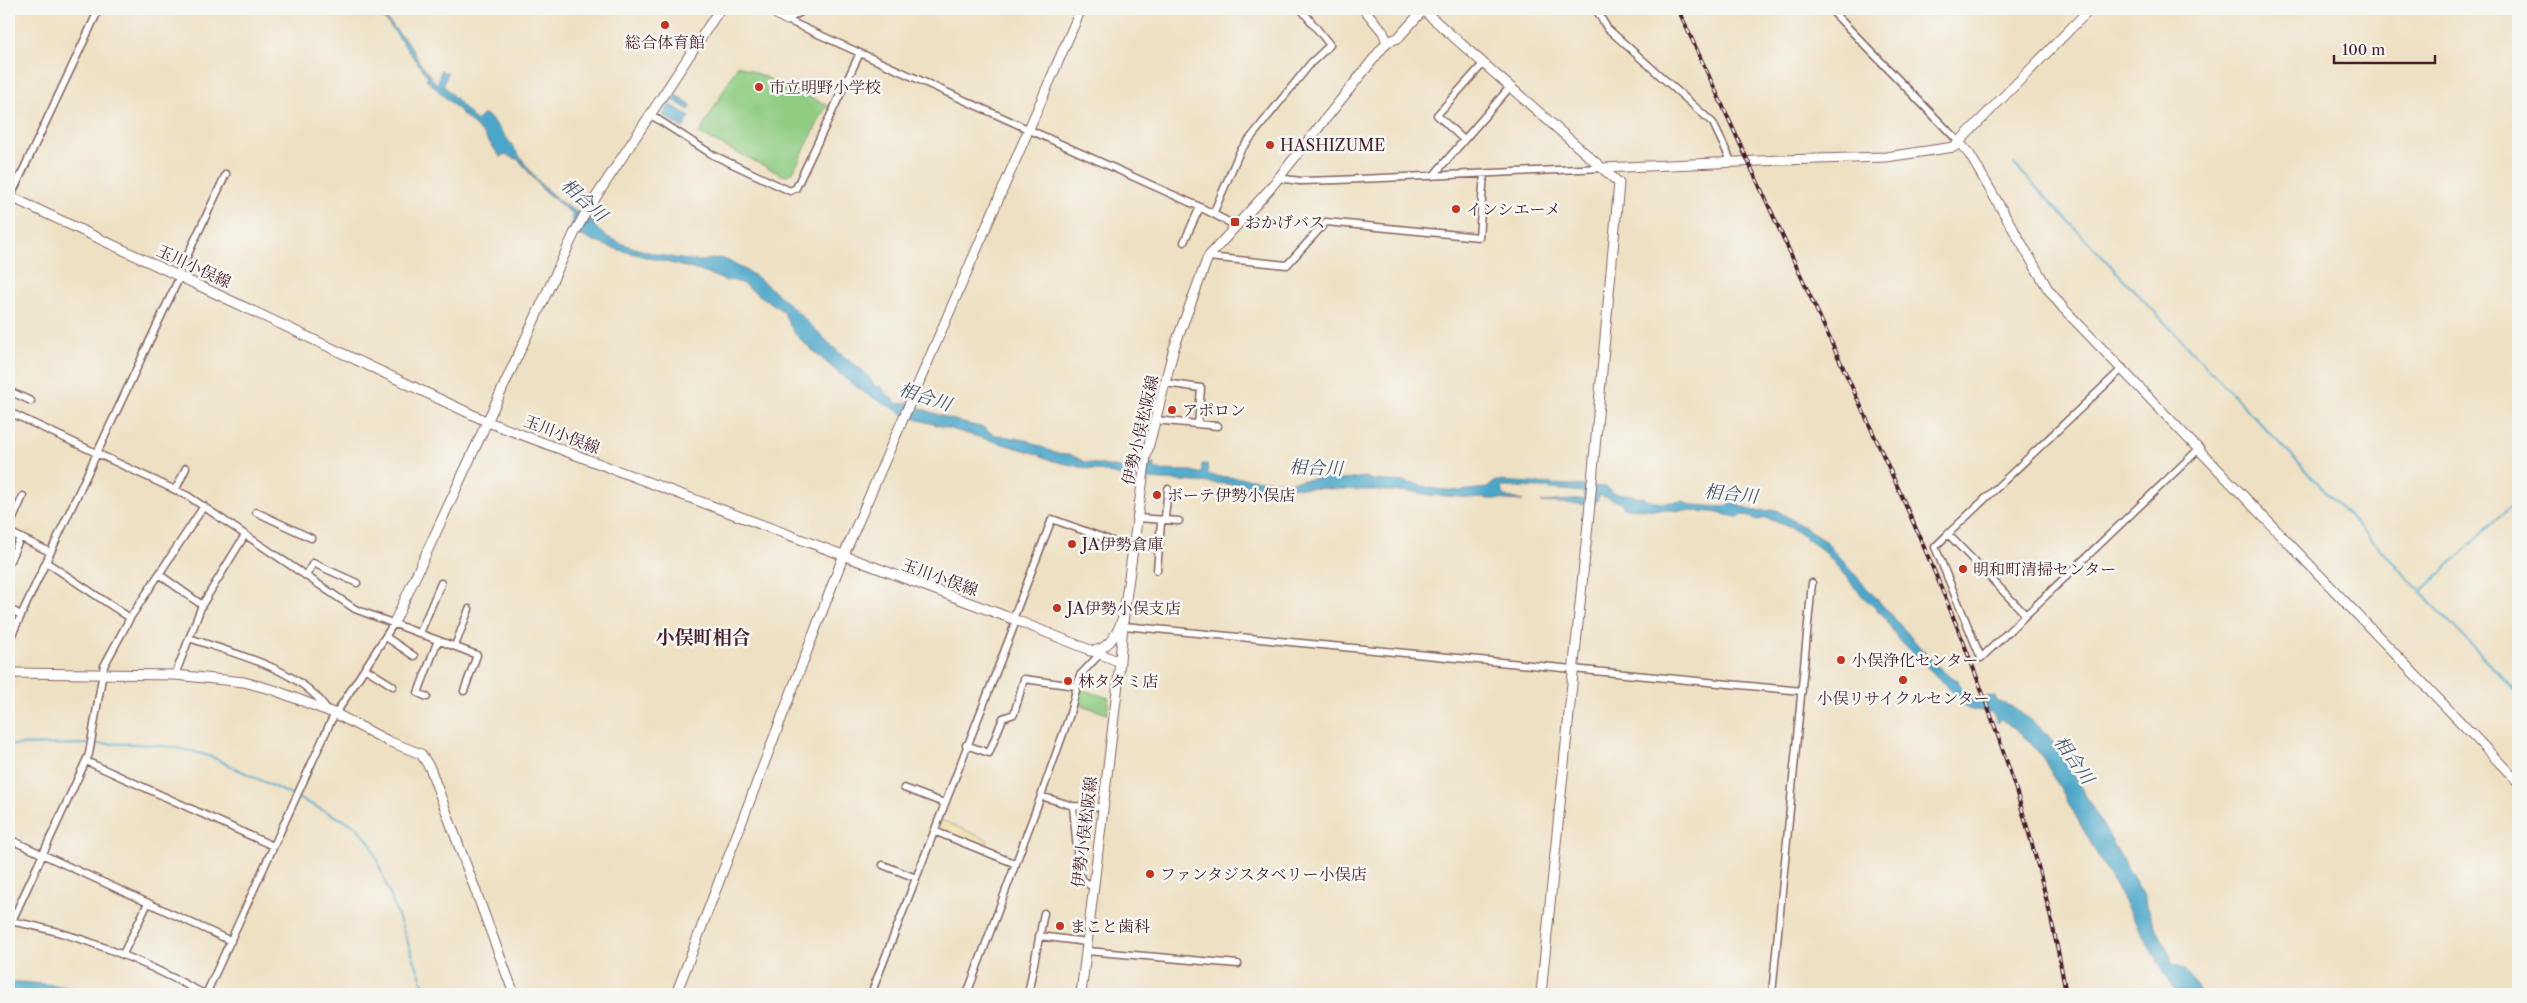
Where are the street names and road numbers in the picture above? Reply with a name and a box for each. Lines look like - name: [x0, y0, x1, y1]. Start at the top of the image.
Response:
- street label: 玉川小俣線: [154, 240, 234, 292]
- street label: 伊勢小俣松阪線: [1118, 373, 1162, 487]
- street label: 玉川小俣線: [521, 410, 603, 458]
- street label: 玉川小俣線: [899, 554, 981, 600]
- street label: 伊勢小俣松阪線: [1067, 775, 1101, 889]

